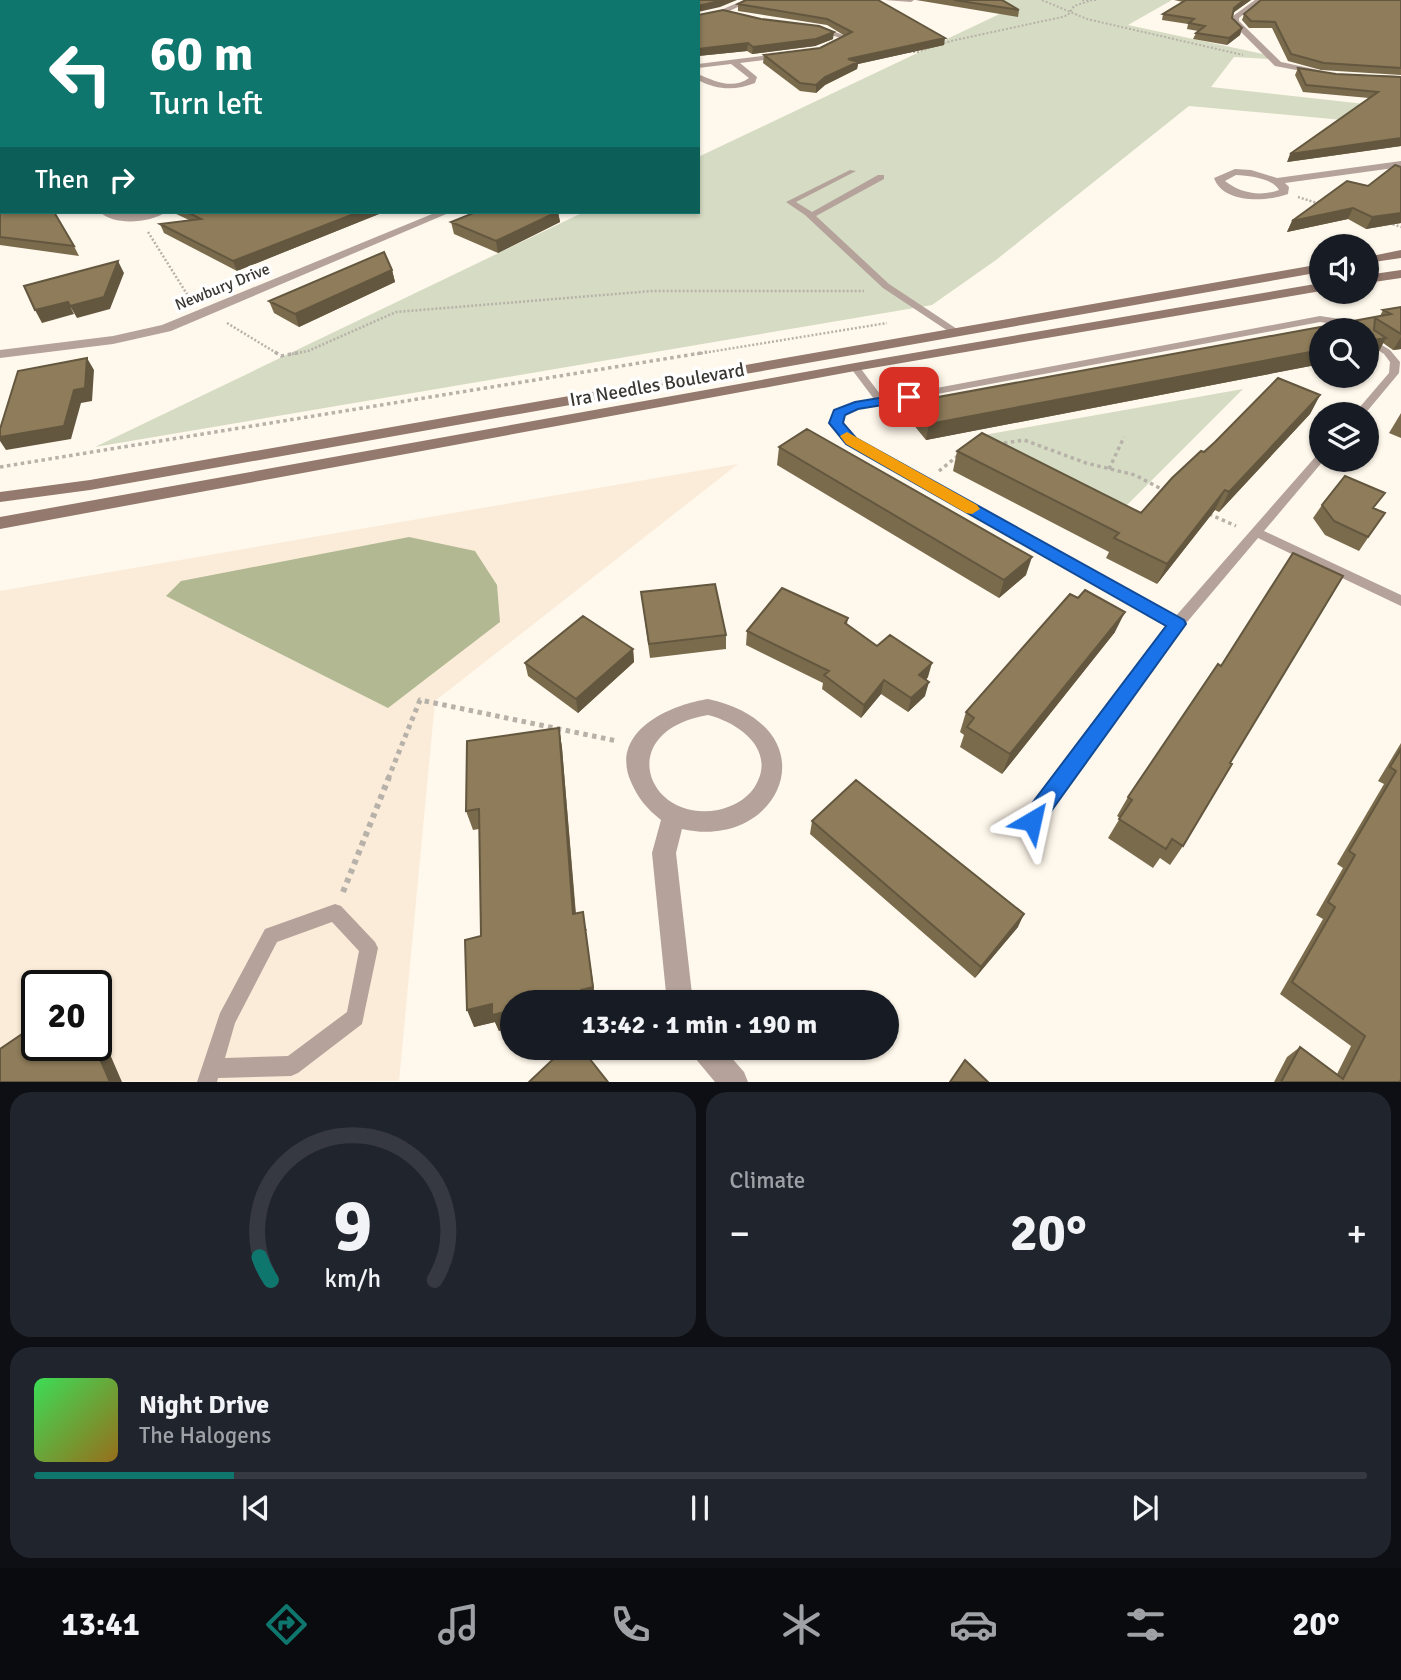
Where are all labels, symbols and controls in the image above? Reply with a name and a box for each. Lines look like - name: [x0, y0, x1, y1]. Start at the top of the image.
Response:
- text: 60 m: [150, 24, 253, 84]
- icon: left: [35, 28, 126, 119]
- text: Turn left: [150, 84, 263, 123]
- icon: right: [103, 161, 141, 199]
- text: Then: [35, 164, 89, 196]
- map controls: [1309, 234, 1379, 472]
- button: sound: [1309, 234, 1379, 304]
- street label: Newbury Drive: [172, 259, 273, 315]
- button: search: [1309, 318, 1379, 388]
- street label: Ira Needles Boulevard: [568, 358, 747, 412]
- pin: [879, 367, 939, 427]
- icon: arrive: [890, 378, 928, 416]
- button: layers: [1309, 402, 1379, 472]
- position arrow: [995, 784, 1069, 858]
- speed limit sign: 20: [21, 970, 112, 1061]
- text: 13:42 · 1 min · 190 m: [582, 1009, 817, 1041]
- text: Climate: [730, 1166, 805, 1195]
- text: 9: [333, 1183, 372, 1272]
- text: 20°: [1010, 1201, 1087, 1265]
- text: −: [730, 1210, 750, 1257]
- text: +: [1346, 1210, 1367, 1257]
- text: km/h: [324, 1263, 381, 1294]
- text: Night Drive: [139, 1389, 269, 1421]
- text: The Halogens: [139, 1421, 271, 1450]
- icon: previous: [237, 1489, 275, 1527]
- icon: pause: [681, 1489, 719, 1527]
- icon: next: [1126, 1489, 1164, 1527]
- icon: directions: [262, 1600, 311, 1649]
- icon: music: [434, 1600, 483, 1649]
- icon: phone: [606, 1600, 655, 1649]
- icon: climate: [777, 1600, 826, 1649]
- icon: car: [949, 1600, 998, 1649]
- icon: filters: [1121, 1600, 1170, 1649]
- text: 13:41: [61, 1605, 140, 1644]
- text: 20°: [1292, 1605, 1340, 1644]

